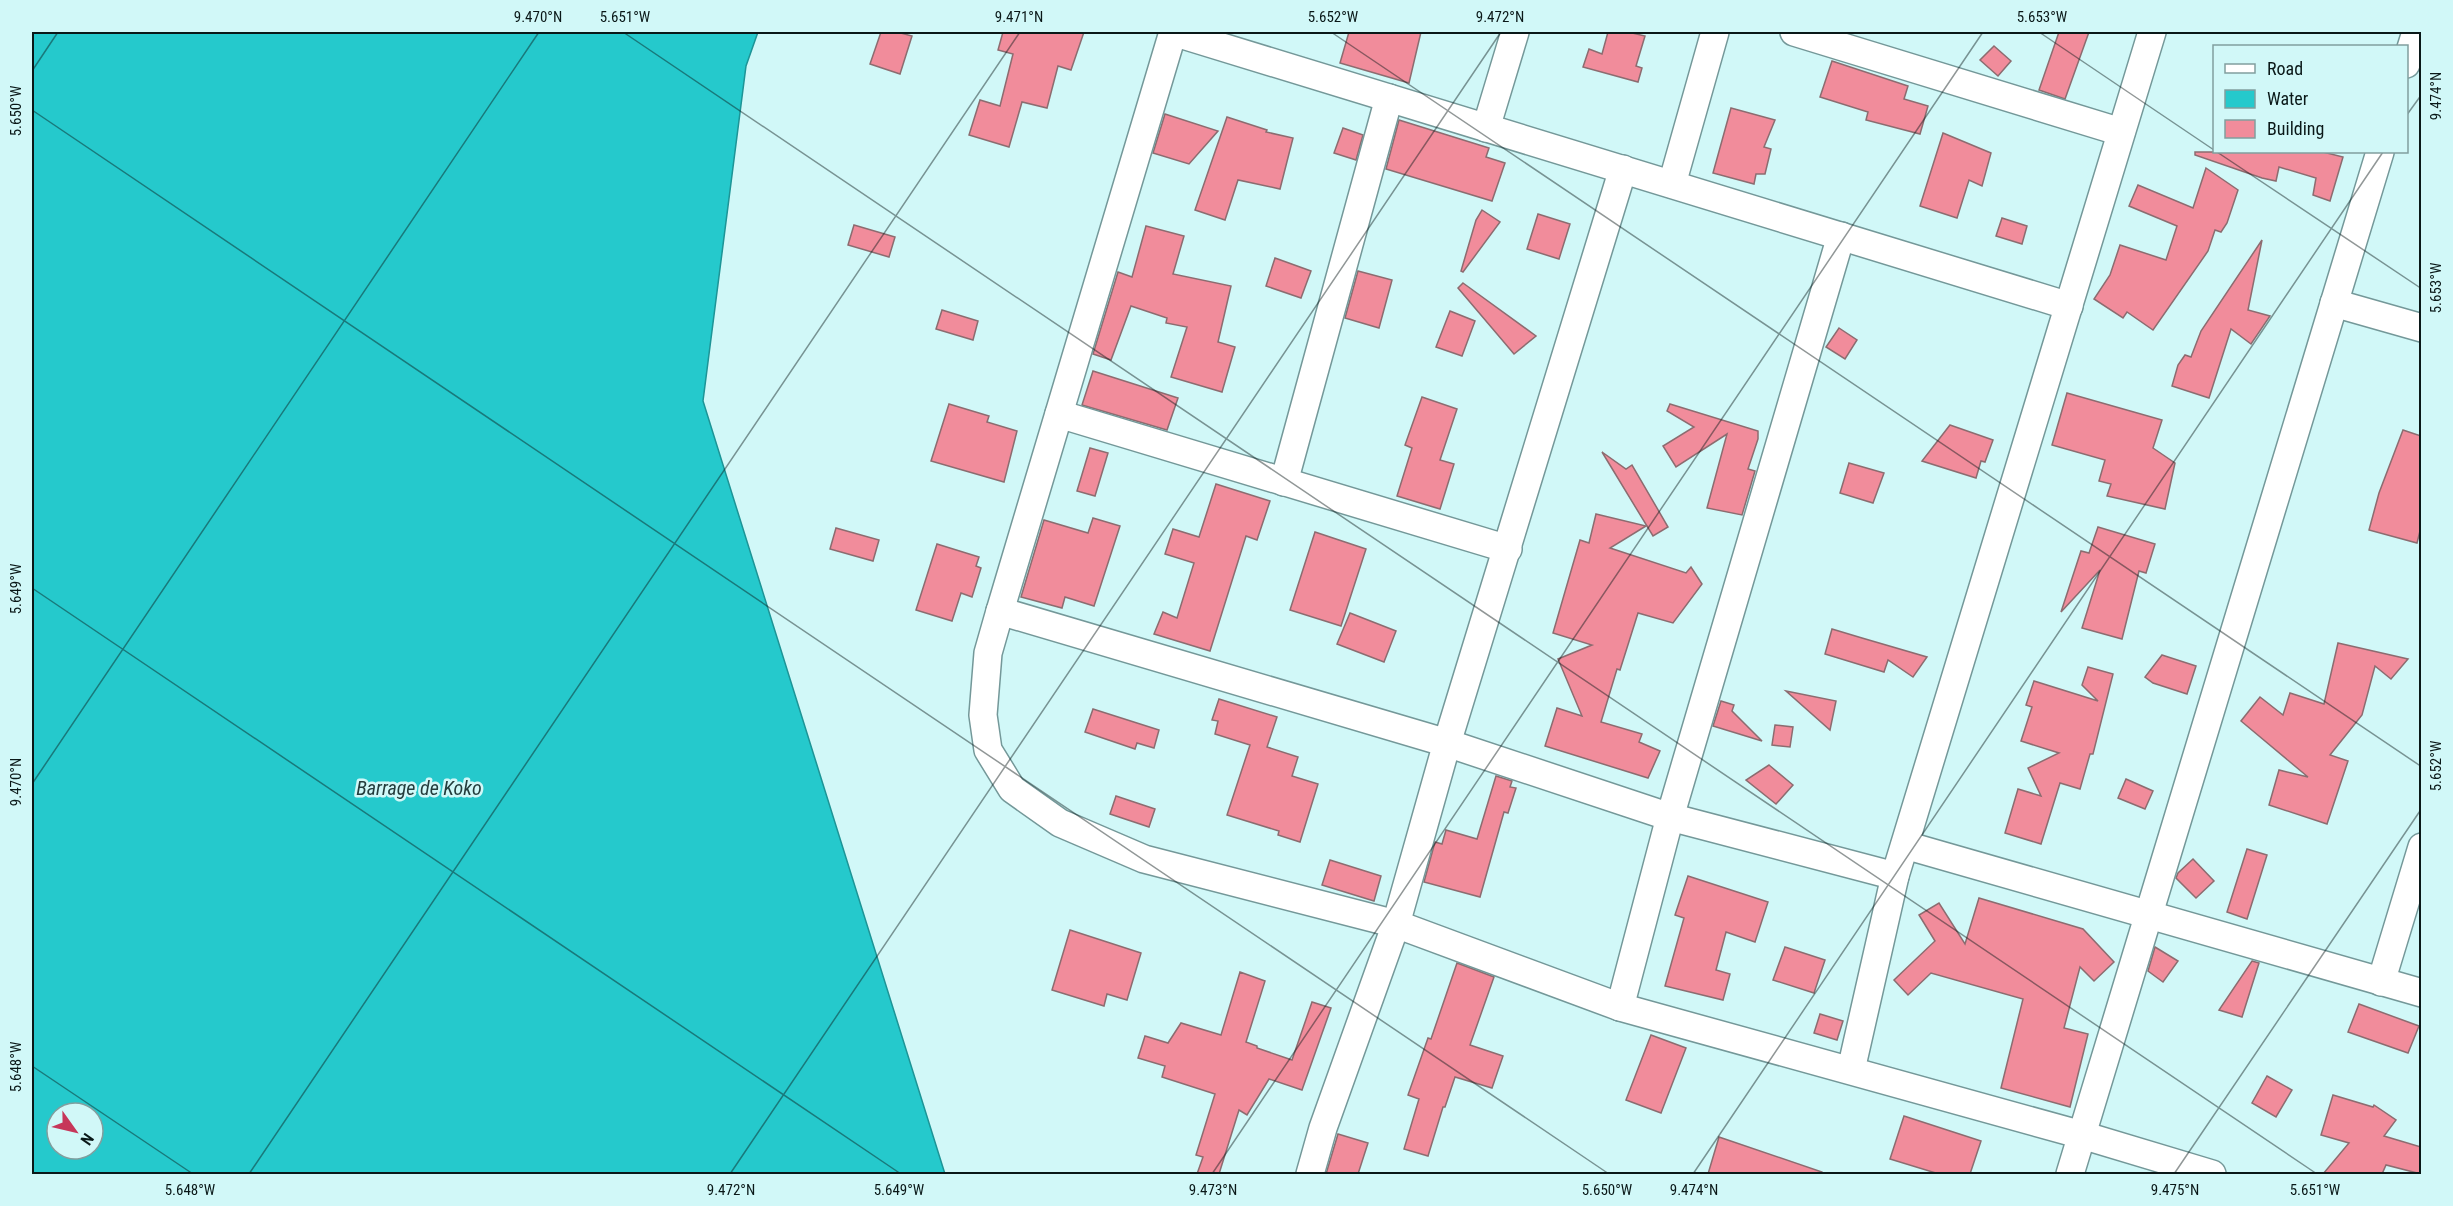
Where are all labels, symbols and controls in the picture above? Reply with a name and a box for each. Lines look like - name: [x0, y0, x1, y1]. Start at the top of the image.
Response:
- text: 9.470°N: [514, 8, 562, 26]
- text: 5.651°W: [600, 8, 651, 26]
- text: 9.471°N: [995, 8, 1043, 26]
- text: 5.652°W: [1308, 8, 1359, 26]
- text: 9.472°N: [1476, 8, 1524, 26]
- text: 5.653°W: [2017, 8, 2068, 26]
- legend: [2213, 45, 2408, 153]
- text: Road: [2267, 58, 2303, 79]
- text: 9.474°N: [2427, 72, 2445, 120]
- text: 5.650°W: [7, 85, 25, 136]
- text: Water: [2267, 88, 2309, 109]
- text: Building: [2267, 118, 2324, 139]
- text: 5.653°W: [2427, 262, 2445, 313]
- text: 5.649°W: [7, 563, 25, 614]
- text: 5.652°W: [2427, 740, 2445, 791]
- text: 9.470°N: [7, 758, 25, 806]
- water label: Barrage de Koko: [356, 776, 482, 800]
- text: 5.648°W: [7, 1041, 25, 1092]
- north arrow: [45, 1101, 105, 1161]
- text: N: [76, 1130, 98, 1148]
- text: 5.648°W: [165, 1181, 216, 1199]
- text: 9.472°N: [707, 1181, 755, 1199]
- text: 5.649°W: [874, 1181, 925, 1199]
- text: 9.473°N: [1189, 1181, 1237, 1199]
- text: 5.650°W: [1582, 1181, 1633, 1199]
- text: 9.474°N: [1670, 1181, 1718, 1199]
- text: 9.475°N: [2151, 1181, 2199, 1199]
- text: 5.651°W: [2290, 1181, 2341, 1199]

